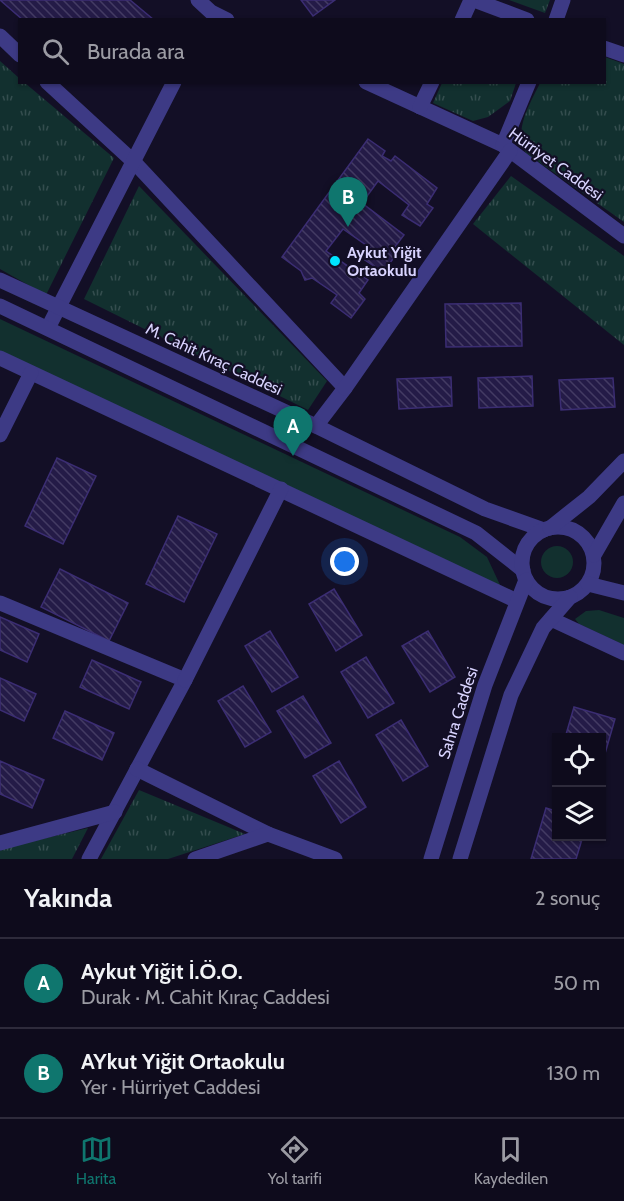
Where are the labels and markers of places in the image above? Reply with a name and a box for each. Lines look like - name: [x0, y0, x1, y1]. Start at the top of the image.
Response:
- pin: B: [328, 178, 368, 227]
- place label: Aykut Yiğit Ortaokulu: [347, 243, 422, 280]
- marker: Aykut Yiğit Ortaokulu: [328, 254, 342, 268]
- pin: A: [274, 406, 312, 456]

